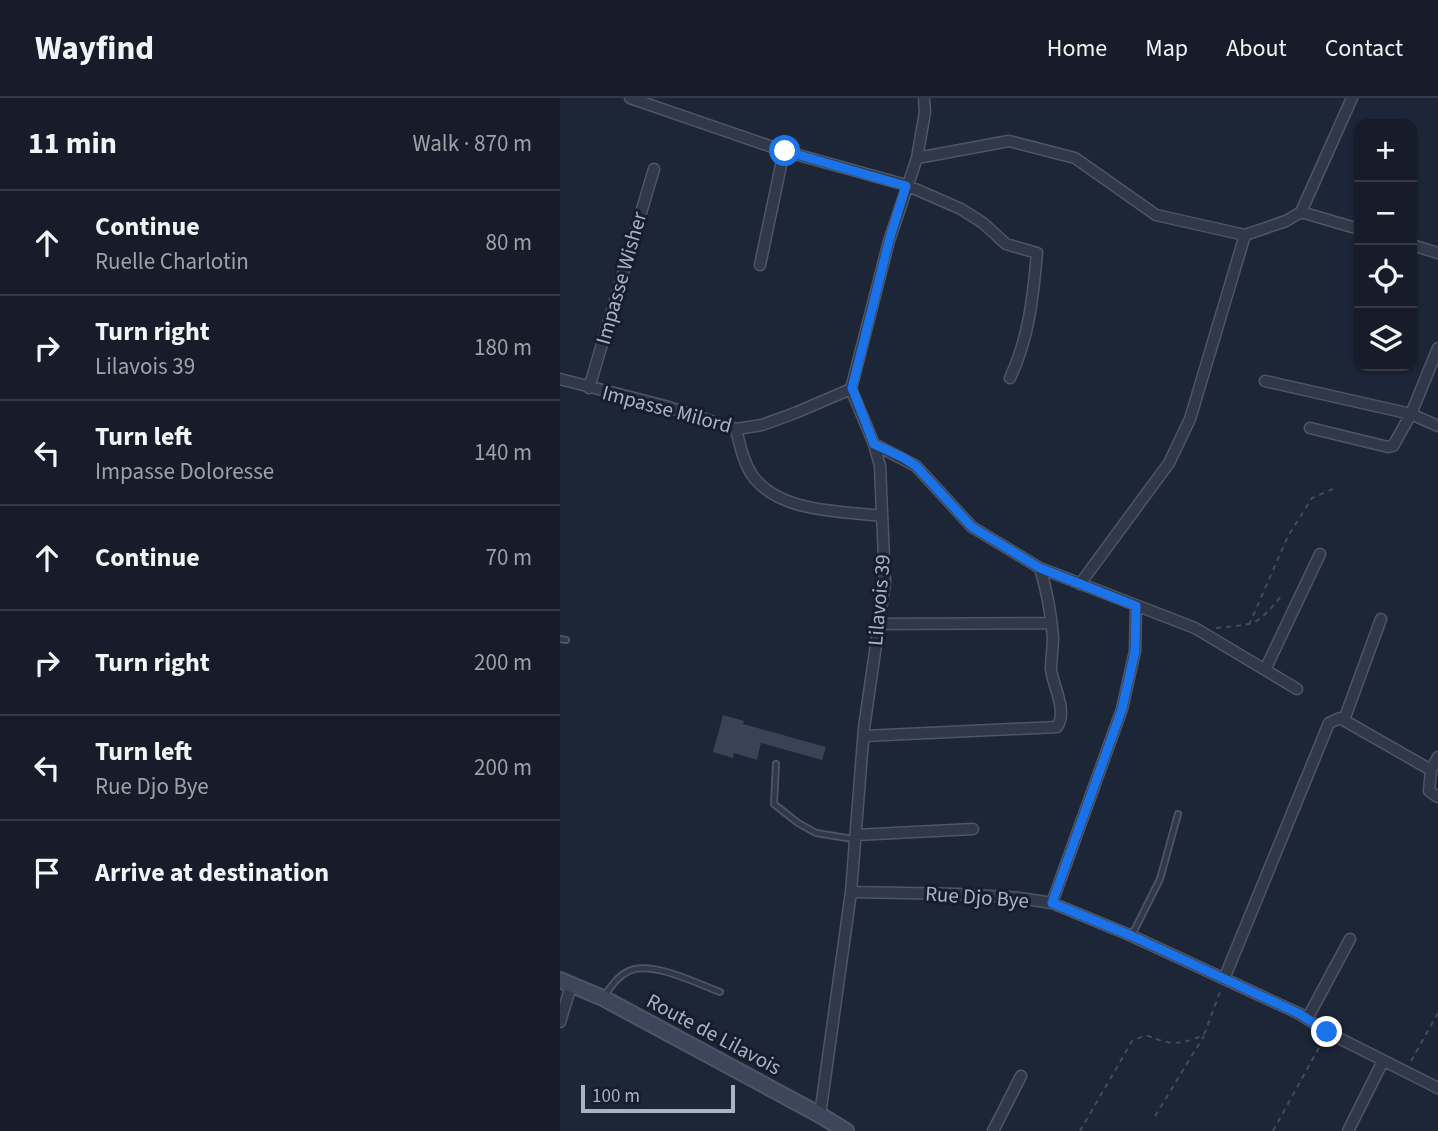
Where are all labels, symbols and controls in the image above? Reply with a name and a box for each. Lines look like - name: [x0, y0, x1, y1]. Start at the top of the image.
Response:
- text: Wayfind: [35, 25, 154, 72]
- text: Home: [1047, 31, 1107, 66]
- text: Map: [1145, 31, 1188, 66]
- text: About: [1226, 31, 1287, 66]
- text: Contact: [1325, 31, 1403, 66]
- map controls: [1354, 119, 1417, 371]
- button: +: [1354, 119, 1417, 182]
- text: 11 min: [28, 122, 117, 165]
- text: Walk · 870 m: [413, 127, 532, 160]
- route start: [769, 135, 800, 166]
- button: −: [1354, 182, 1417, 245]
- street label: Impasse Wisher: [588, 207, 654, 348]
- text: Continue: [95, 208, 200, 245]
- icon: ahead: [28, 224, 66, 262]
- text: 80 m: [485, 226, 532, 259]
- text: Ruelle Charlotin: [95, 245, 249, 278]
- button: locate: [1354, 245, 1417, 308]
- button: layers: [1354, 308, 1417, 371]
- text: Turn right: [95, 313, 210, 350]
- icon: right: [28, 329, 66, 367]
- text: 180 m: [474, 331, 532, 364]
- text: Lilavois 39: [95, 350, 195, 383]
- street label: Impasse Milord: [599, 377, 735, 441]
- text: Turn left: [95, 418, 192, 455]
- icon: left: [28, 434, 66, 472]
- text: 140 m: [474, 436, 532, 469]
- text: Impasse Doloresse: [95, 455, 274, 488]
- icon: ahead: [28, 539, 66, 577]
- text: Continue: [95, 539, 200, 576]
- text: 70 m: [485, 541, 532, 574]
- street label: Lilavois 39: [860, 553, 898, 647]
- icon: right: [28, 644, 66, 682]
- text: Turn right: [95, 644, 210, 681]
- text: 200 m: [474, 646, 532, 679]
- text: Turn left: [95, 733, 192, 770]
- icon: left: [28, 749, 66, 787]
- text: 200 m: [474, 751, 532, 784]
- text: Rue Djo Bye: [95, 770, 209, 803]
- icon: arrive: [28, 854, 66, 892]
- text: Arrive at destination: [95, 854, 329, 891]
- street label: Rue Djo Bye: [924, 878, 1030, 916]
- street label: Route de Lilavois: [641, 986, 787, 1082]
- route end: [1311, 1016, 1342, 1047]
- scale bar: [581, 1082, 735, 1114]
- text: 100 m: [592, 1083, 640, 1110]

